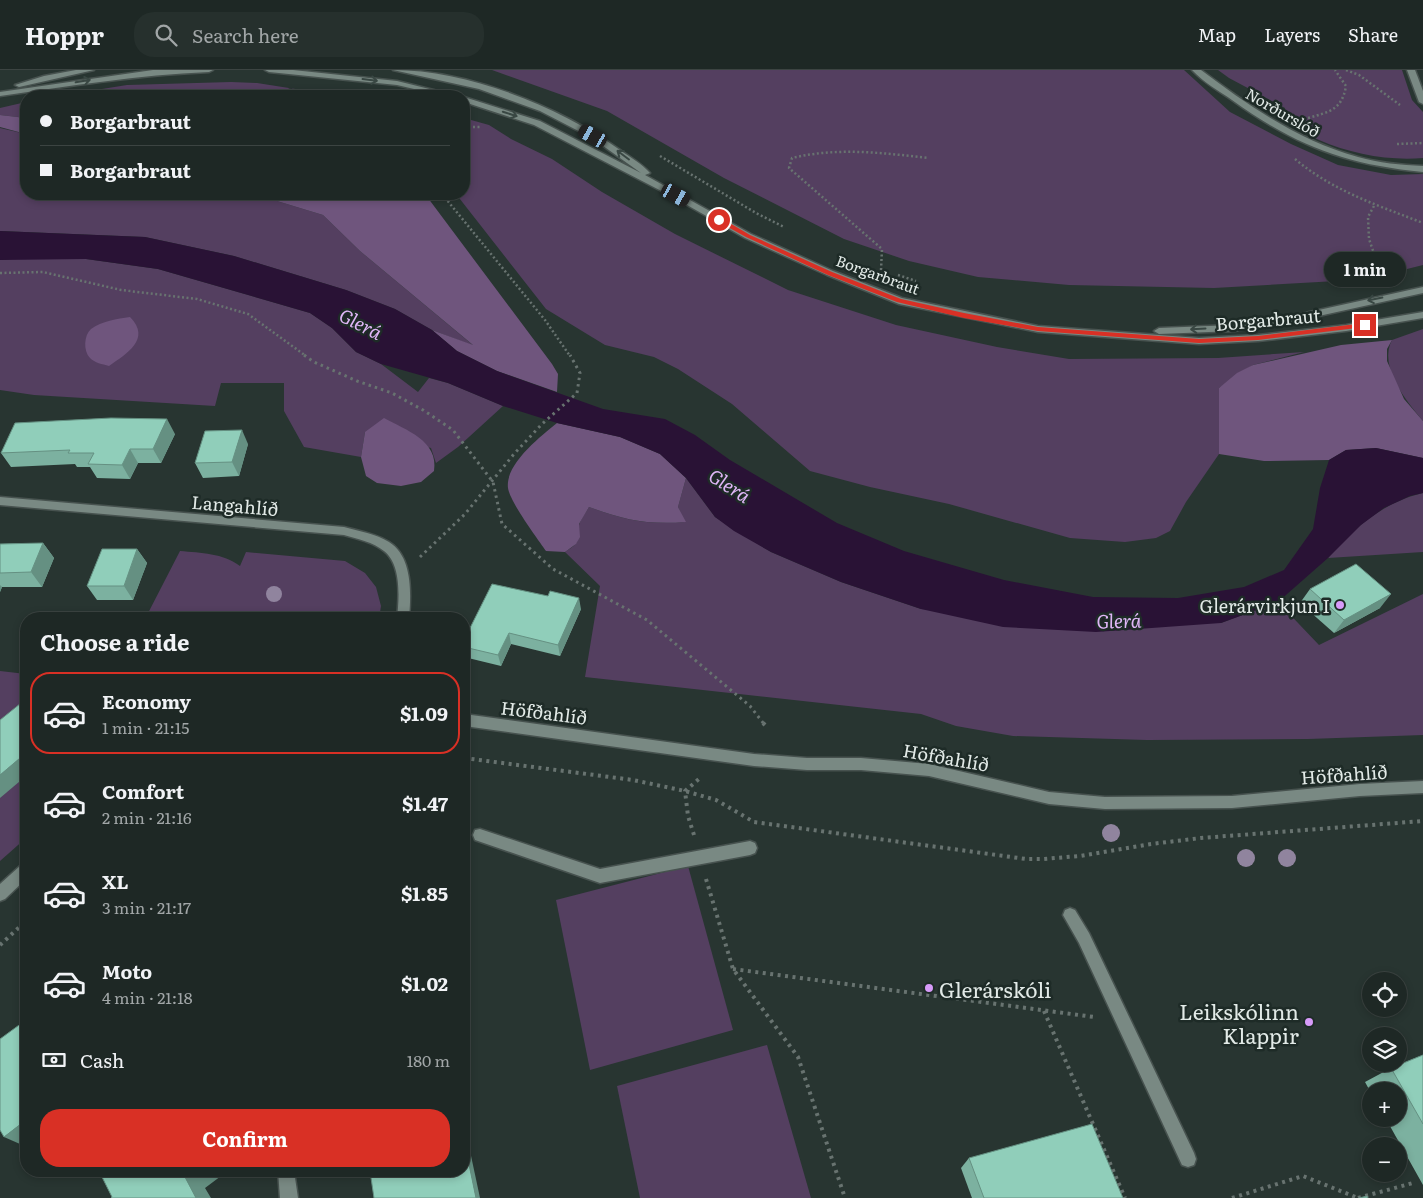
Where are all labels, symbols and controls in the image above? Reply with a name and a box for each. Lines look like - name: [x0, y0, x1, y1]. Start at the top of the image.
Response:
- search box: [134, 12, 484, 57]
- text: Hoppr: [25, 17, 104, 52]
- icon: search: [152, 21, 180, 49]
- text: Search here: [192, 21, 299, 49]
- text: Map: [1198, 21, 1236, 48]
- text: Layers: [1264, 21, 1320, 48]
- text: Share: [1348, 21, 1398, 48]
- one-way arrow: [361, 75, 377, 85]
- one-way arrow: [74, 76, 90, 86]
- street label: Norðurslóð: [1242, 82, 1324, 142]
- text: Borgarbraut: [70, 107, 191, 135]
- one-way arrow: [502, 110, 518, 120]
- car: [576, 122, 609, 150]
- one-way arrow: [617, 150, 630, 161]
- text: Borgarbraut: [70, 156, 191, 184]
- car: [659, 181, 692, 209]
- route start: [708, 209, 730, 231]
- street label: Borgarbraut: [833, 248, 923, 300]
- callout: 1 min: [1324, 252, 1406, 288]
- text: 1 min: [1344, 257, 1386, 281]
- one-way arrow: [1368, 295, 1384, 305]
- water label: Glerá: [335, 300, 388, 346]
- street label: Borgarbraut: [1215, 301, 1322, 337]
- route end: [1354, 314, 1376, 336]
- one-way arrow: [1190, 325, 1206, 334]
- water label: Glerá: [703, 461, 757, 509]
- street label: Langahlíð: [191, 488, 279, 522]
- place label: Glerárvirkjun I: [1199, 592, 1330, 619]
- marker: Glerárvirkjun I: [1334, 599, 1346, 611]
- water label: Glerá: [1096, 606, 1142, 634]
- text: Choose a ride: [40, 625, 189, 658]
- text: Economy: [102, 687, 191, 715]
- icon: car: [42, 691, 87, 736]
- street label: Höfðahlíð: [499, 693, 589, 731]
- text: $1.09: [400, 699, 448, 727]
- text: 1 min · 21:15: [102, 715, 189, 739]
- street label: Höfðahlíð: [901, 736, 991, 778]
- street label: Höfðahlíð: [1300, 758, 1388, 790]
- text: Comfort: [102, 777, 184, 805]
- icon: car: [42, 781, 87, 826]
- text: $1.47: [402, 789, 448, 817]
- text: 2 min · 21:16: [102, 805, 192, 829]
- text: XL: [102, 867, 129, 895]
- icon: car: [42, 871, 87, 916]
- text: $1.85: [401, 879, 448, 907]
- text: 3 min · 21:17: [102, 895, 191, 919]
- text: Moto: [102, 957, 152, 985]
- icon: car: [42, 961, 87, 1006]
- text: $1.02: [401, 969, 448, 997]
- map controls: [1362, 972, 1407, 1182]
- button: locate: [1362, 972, 1407, 1017]
- place label: Glerárskóli: [939, 973, 1051, 1004]
- marker: Glerárskóli: [923, 982, 935, 994]
- text: 4 min · 21:18: [102, 985, 192, 1009]
- place label: Leikskólinn Klappir: [1179, 995, 1299, 1050]
- marker: Leikskólinn Klappir: [1303, 1016, 1315, 1028]
- button: layers: [1362, 1027, 1407, 1072]
- icon: cash: [40, 1046, 68, 1074]
- text: Cash: [80, 1046, 124, 1074]
- text: 180 m: [407, 1048, 450, 1072]
- button: +: [1362, 1082, 1407, 1127]
- button: Confirm: [40, 1109, 450, 1167]
- button: −: [1362, 1137, 1407, 1182]

